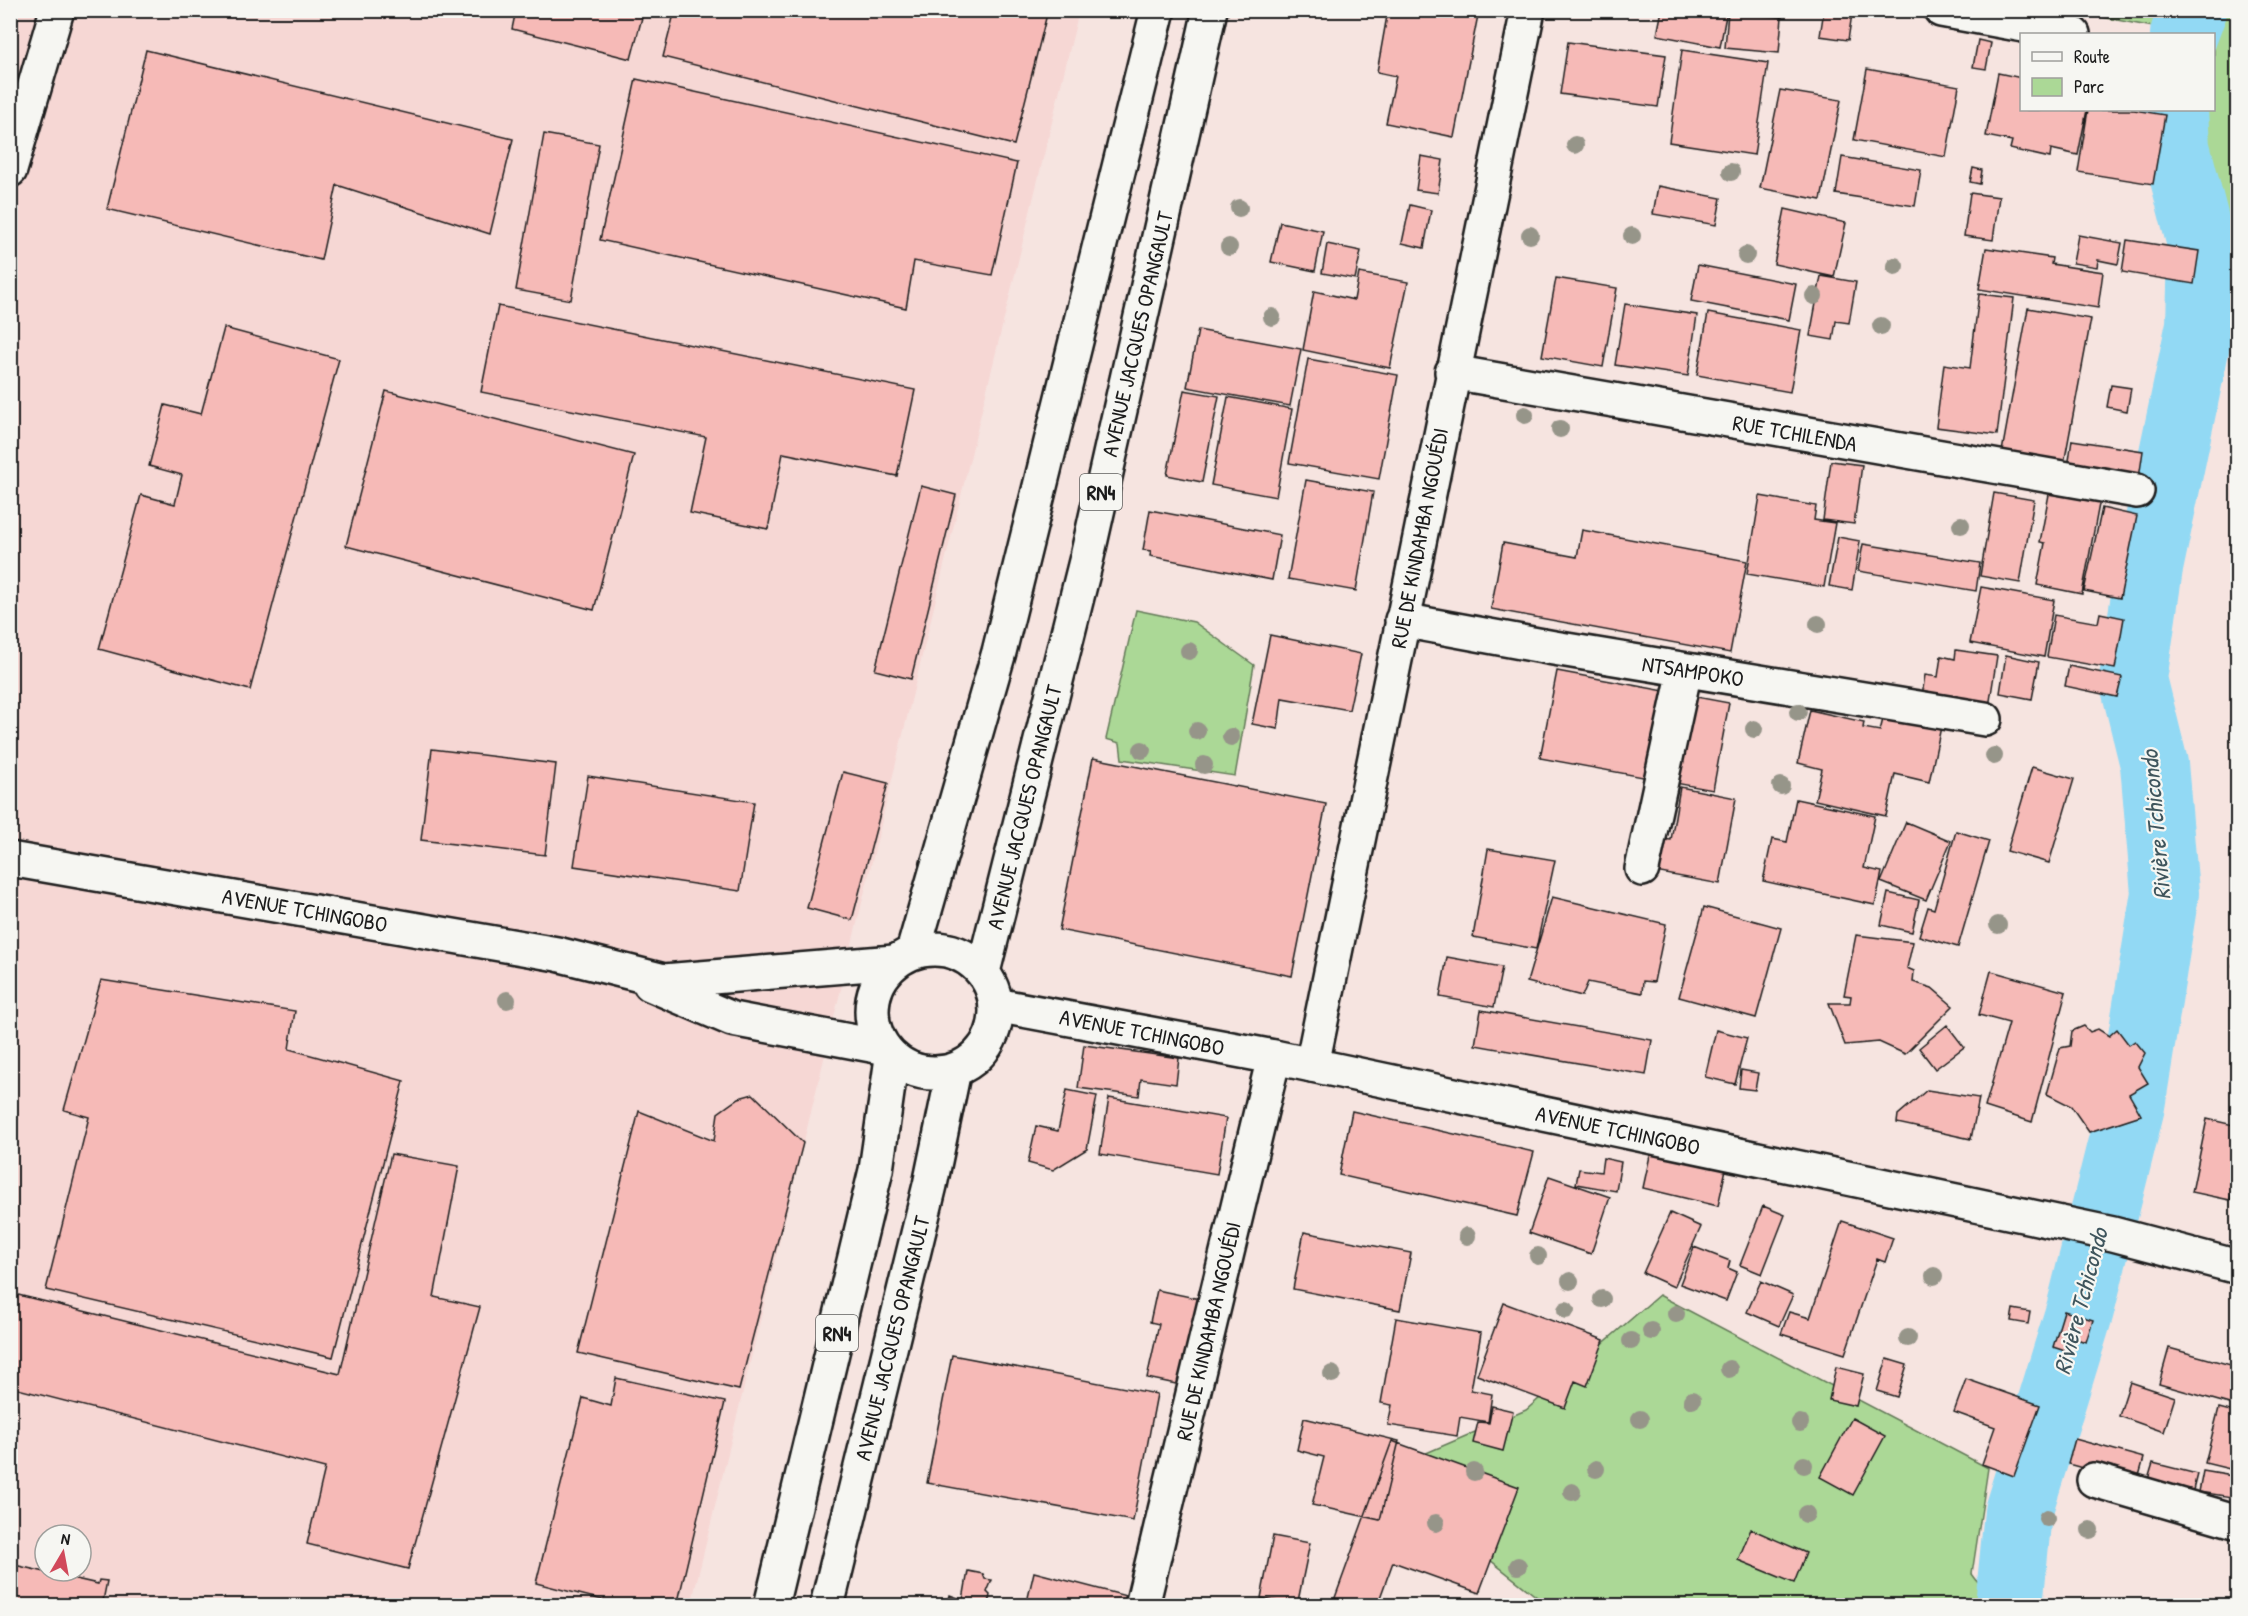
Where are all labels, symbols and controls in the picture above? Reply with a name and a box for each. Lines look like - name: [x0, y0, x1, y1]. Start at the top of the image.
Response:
- legend: [2020, 33, 2215, 111]
- text: Route: [2074, 44, 2110, 69]
- text: Parc: [2074, 74, 2104, 99]
- street label: AVENUE JACQUES OPANGAULT: [1094, 208, 1180, 460]
- street label: RUE TCHILENDA: [1731, 407, 1860, 459]
- street label: RUE DE KINDAMBA NGOUÉDI: [1383, 425, 1455, 651]
- road number: RN4: [1080, 474, 1122, 510]
- street label: NTSAMPOKO: [1640, 648, 1746, 694]
- street label: AVENUE JACQUES OPANGAULT: [979, 681, 1069, 932]
- water label: Rivière Tchicondo: [2132, 747, 2177, 901]
- street label: AVENUE TCHINGOBO: [220, 881, 390, 939]
- street label: AVENUE TCHINGOBO: [1057, 1001, 1227, 1063]
- street label: AVENUE TCHINGOBO: [1533, 1098, 1703, 1162]
- street label: AVENUE JACQUES OPANGAULT: [847, 1212, 937, 1463]
- street label: RUE DE KINDAMBA NGOUÉDI: [1168, 1219, 1248, 1443]
- water label: Rivière Tchicondo: [2045, 1222, 2115, 1378]
- road number: RN4: [816, 1315, 858, 1351]
- north arrow: [33, 1523, 93, 1583]
- text: N: [60, 1527, 72, 1550]

